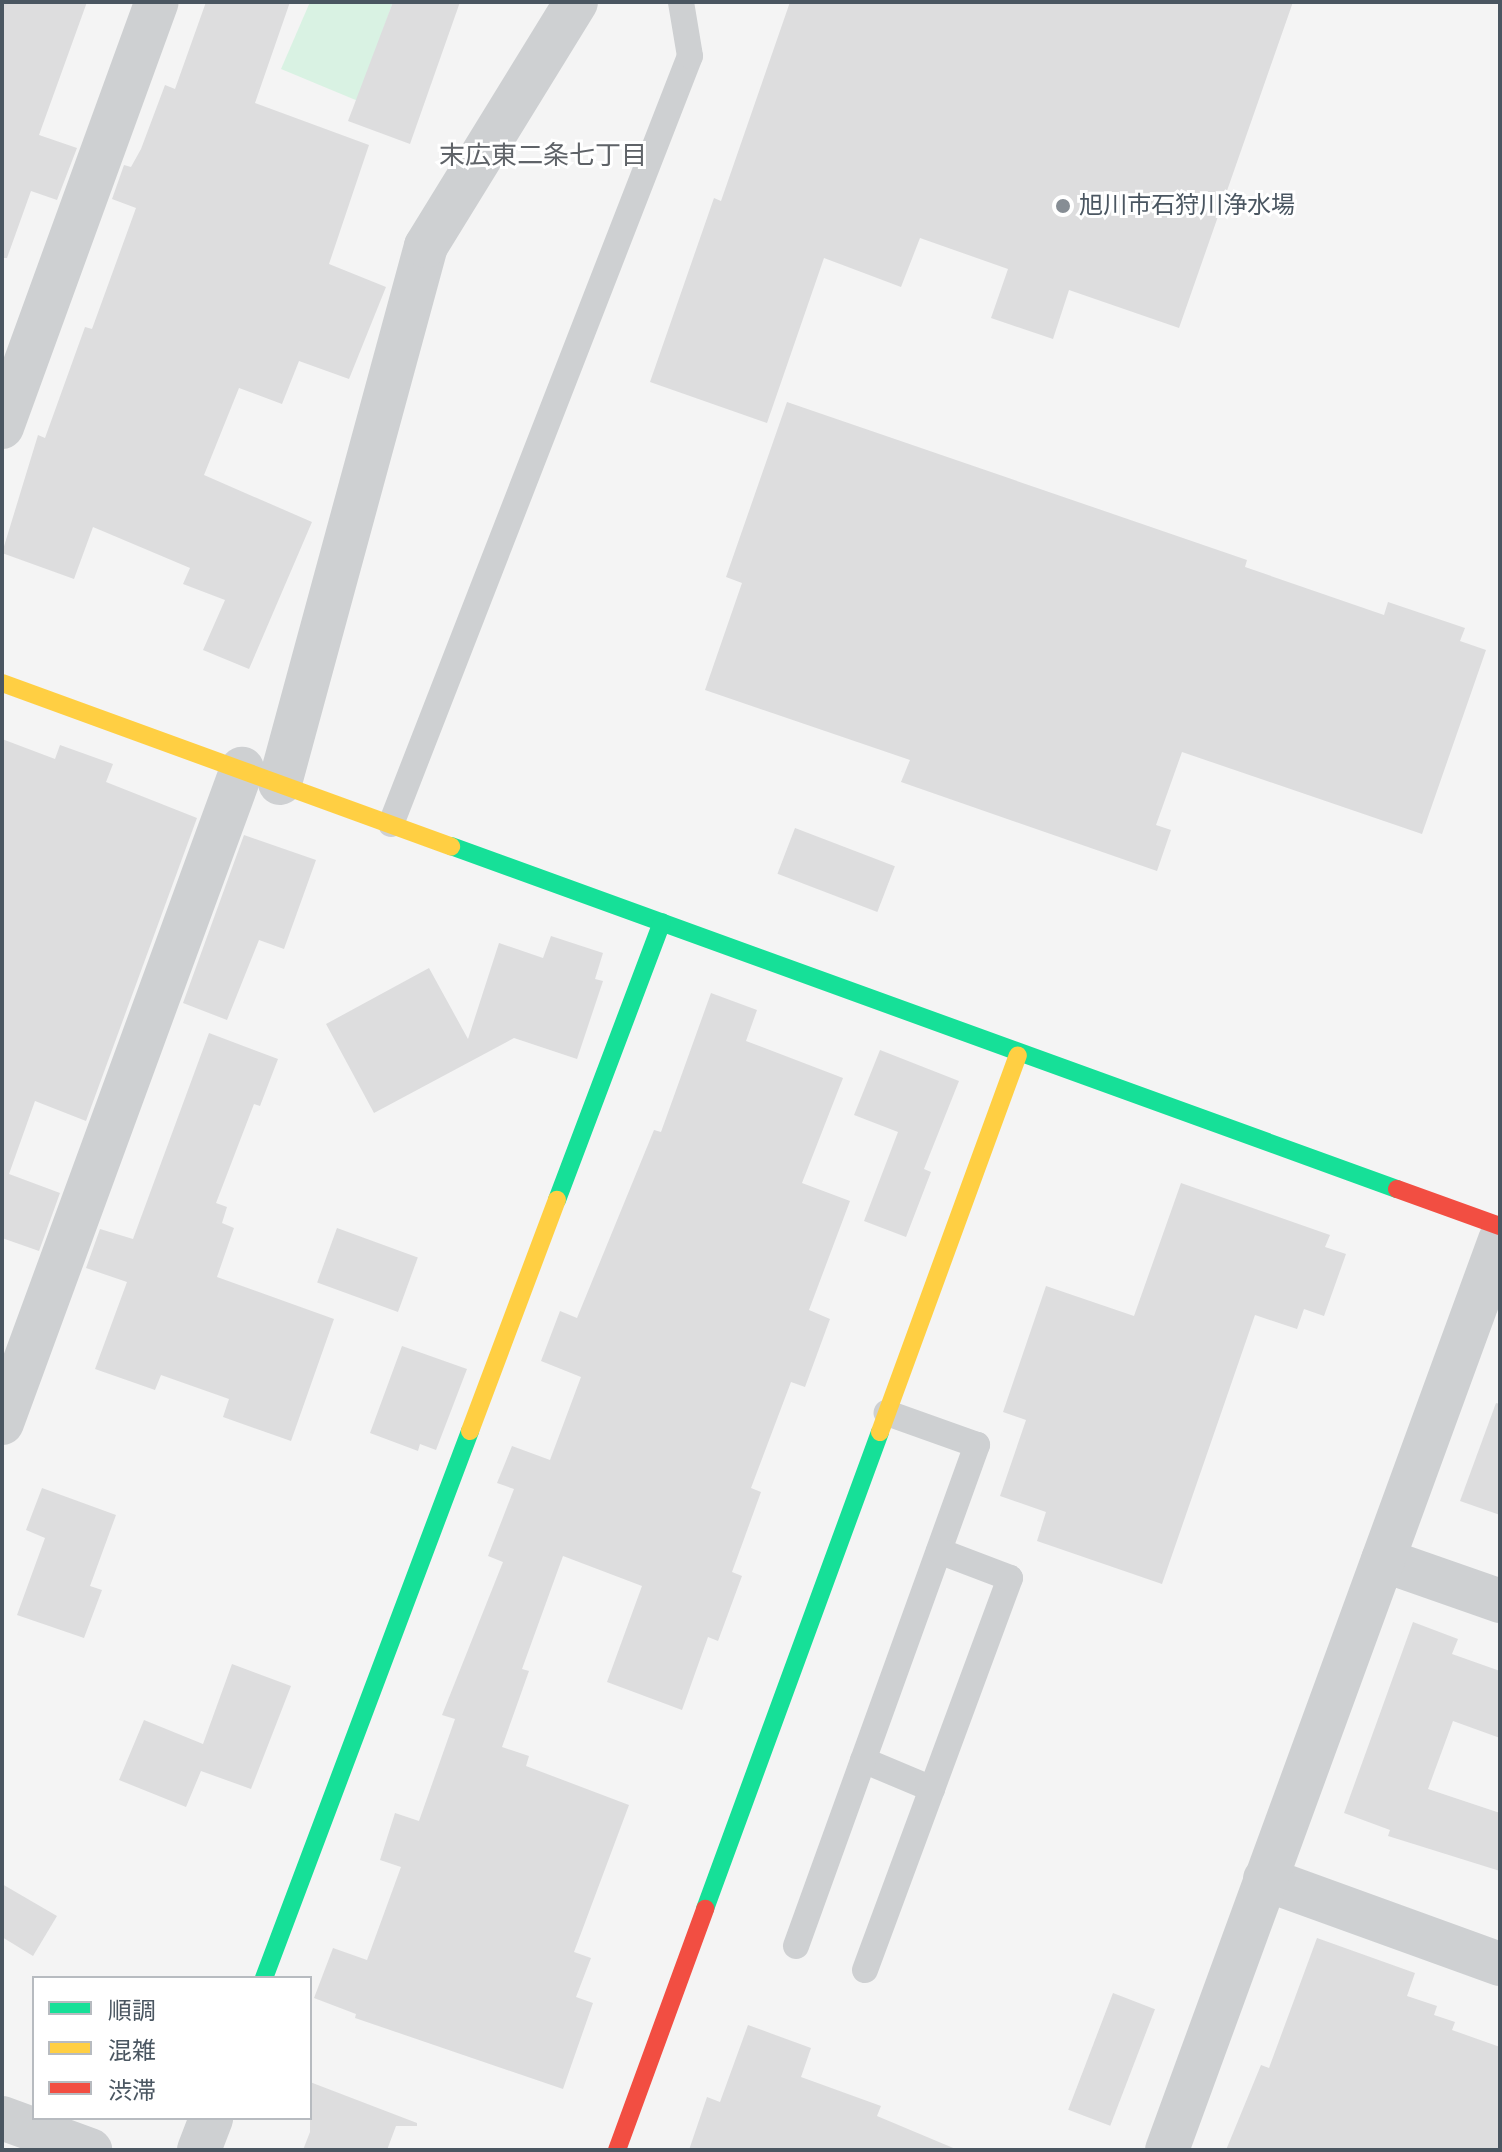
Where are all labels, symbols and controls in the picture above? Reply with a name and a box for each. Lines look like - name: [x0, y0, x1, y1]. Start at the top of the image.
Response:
- district label: 末広東二条七丁目: [439, 140, 647, 172]
- place label: 旭川市石狩川浄水場: [1079, 192, 1295, 220]
- marker: 旭川市石狩川浄水場: [1054, 197, 1072, 215]
- legend: [32, 1976, 312, 2120]
- text: 順調: [108, 1997, 156, 2025]
- text: 混雑: [108, 2037, 156, 2065]
- text: 渋滞: [108, 2077, 156, 2105]

